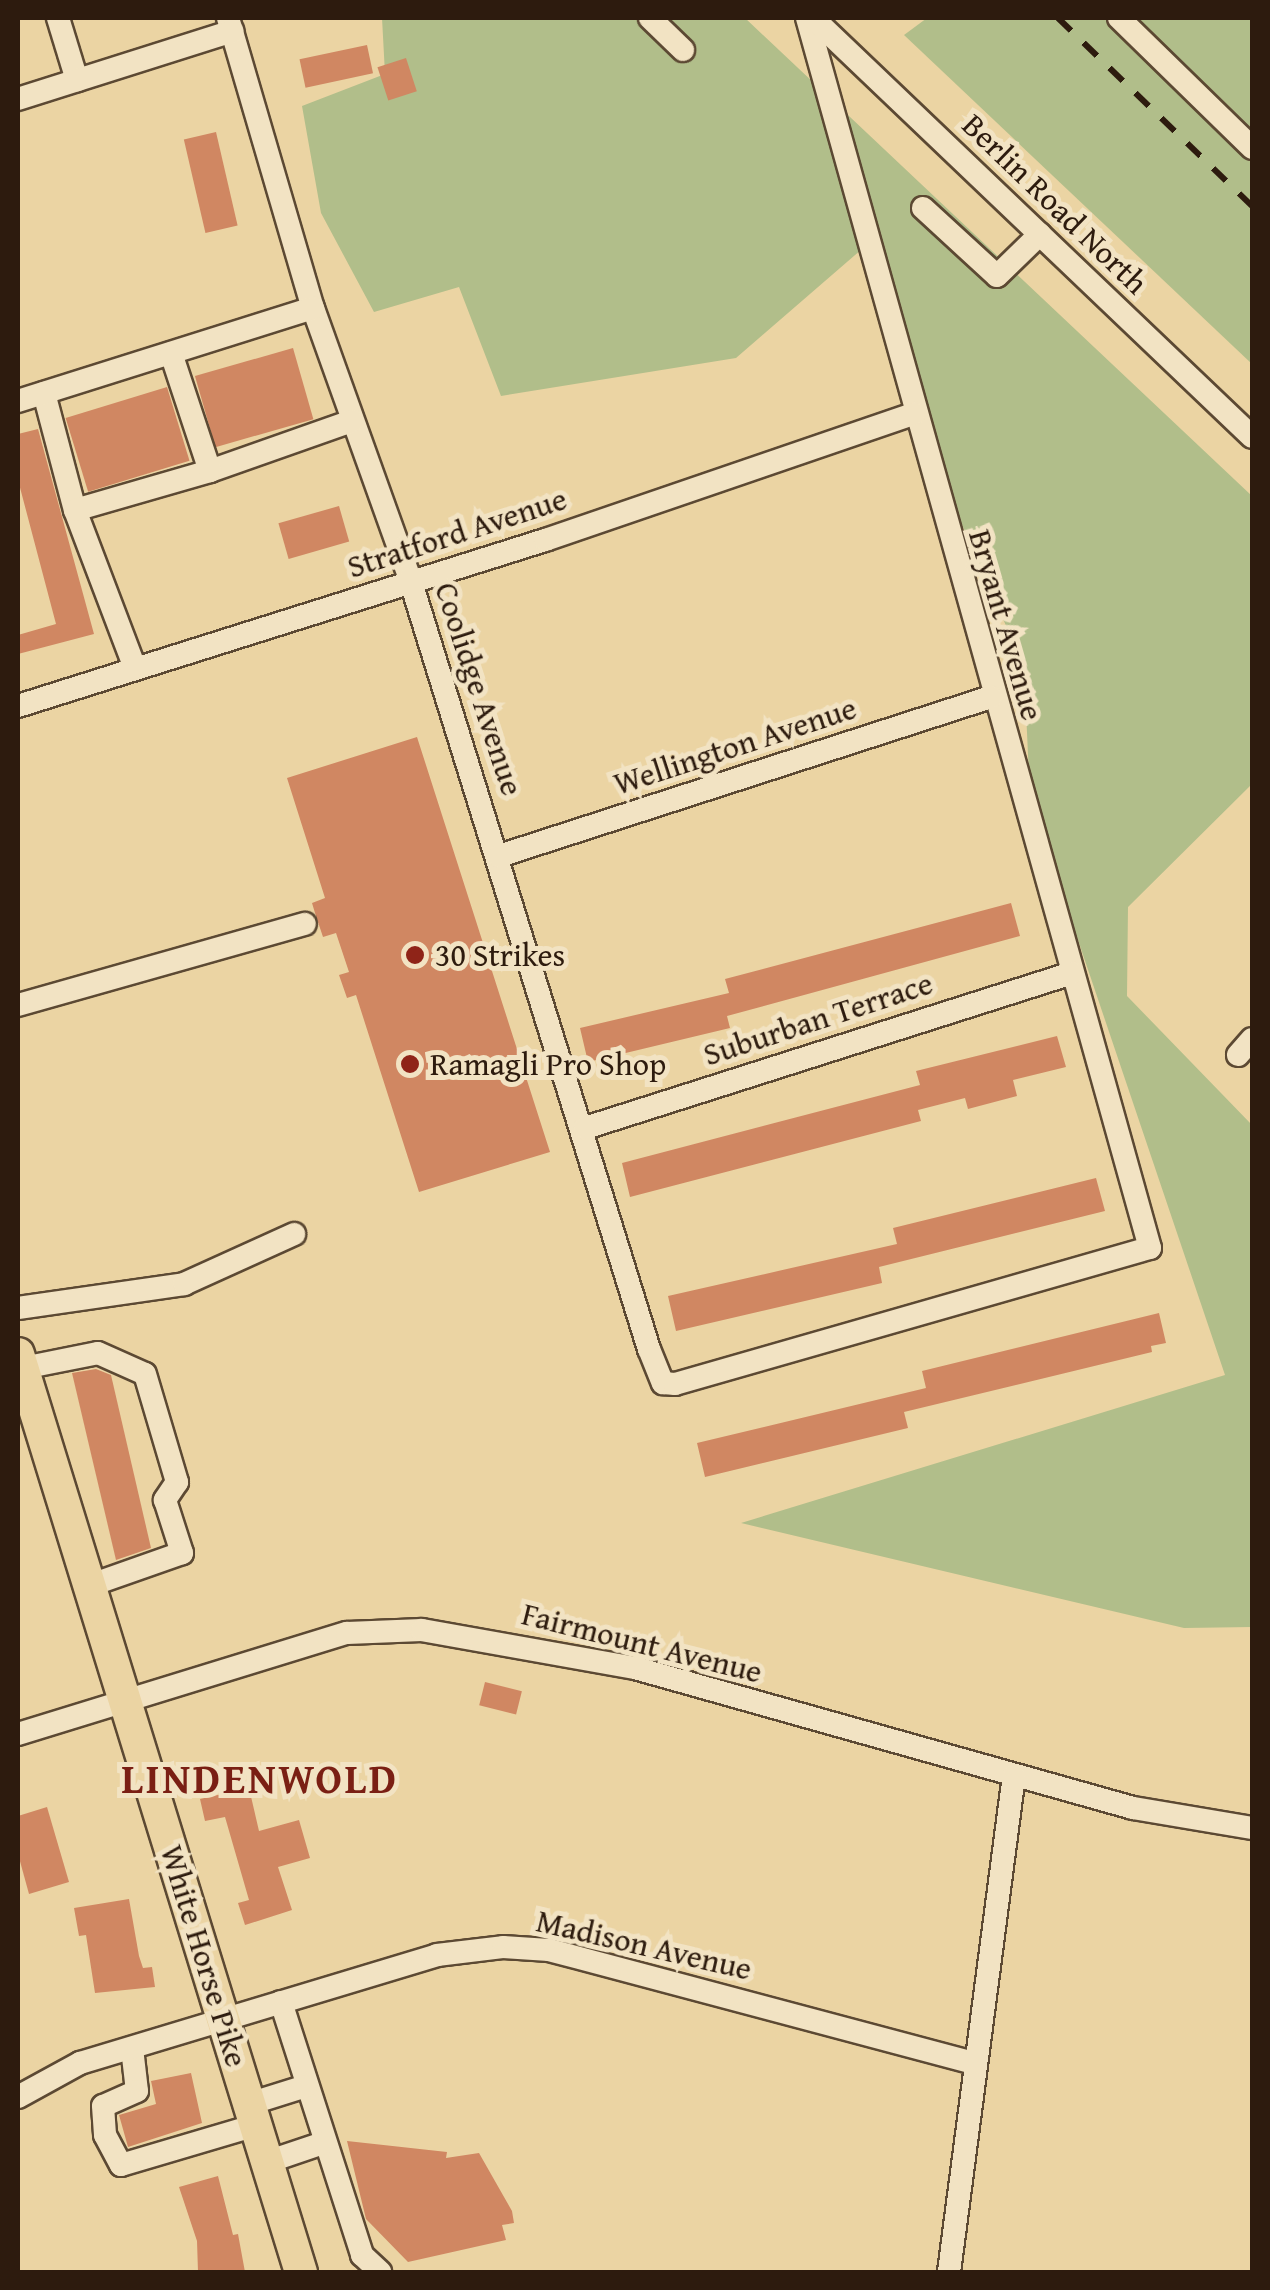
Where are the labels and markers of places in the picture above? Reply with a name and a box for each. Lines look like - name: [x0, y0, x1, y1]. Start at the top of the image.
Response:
- place label: 30 Strikes: [435, 936, 565, 974]
- marker: 30 Strikes: [404, 944, 426, 966]
- place label: Ramagli Pro Shop: [430, 1045, 666, 1083]
- marker: Ramagli Pro Shop: [399, 1053, 421, 1075]

